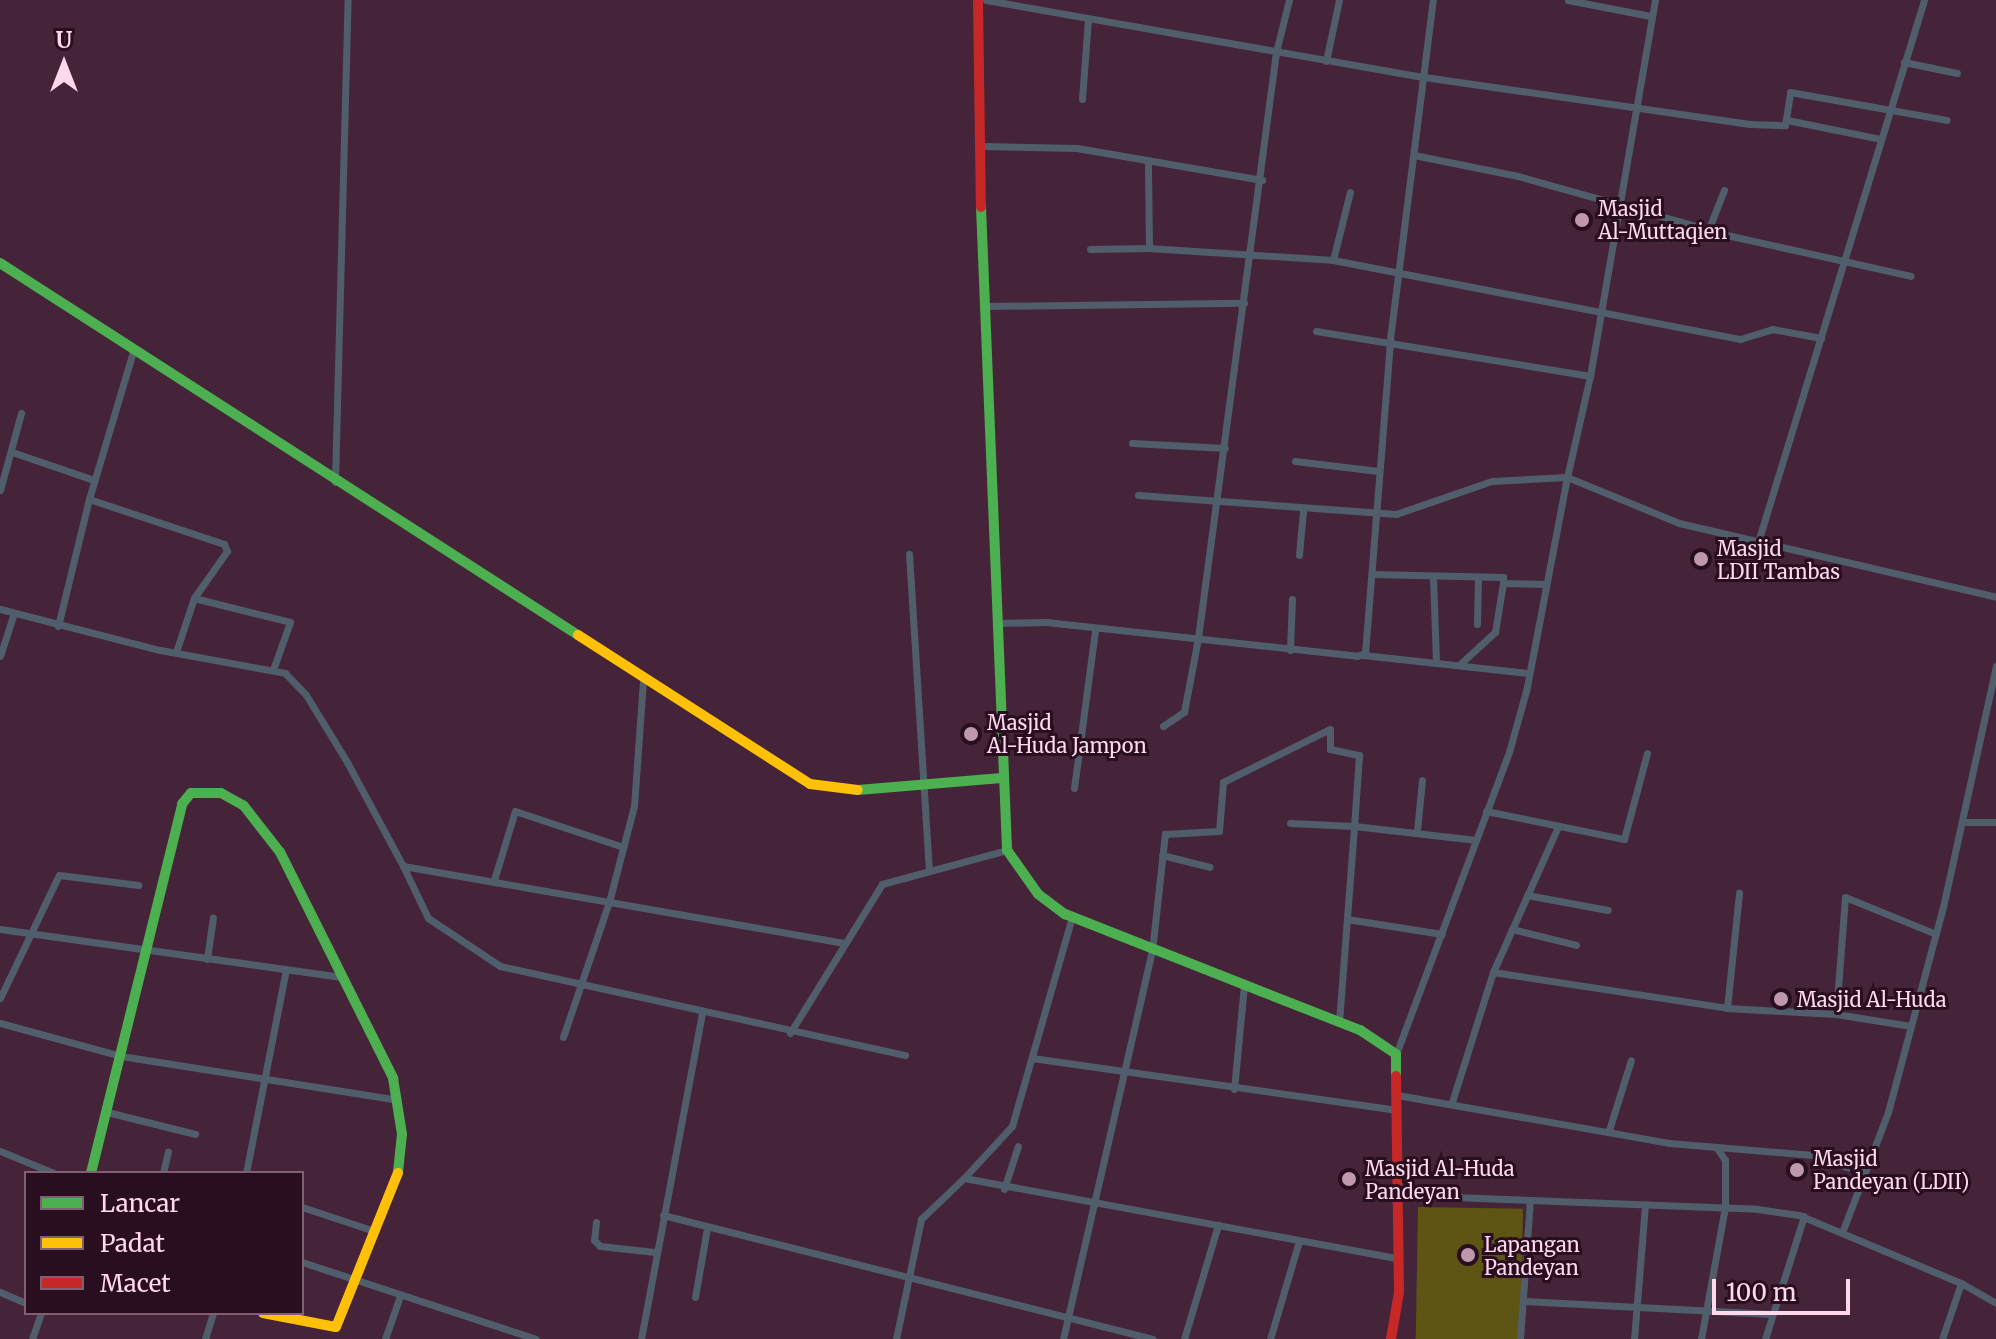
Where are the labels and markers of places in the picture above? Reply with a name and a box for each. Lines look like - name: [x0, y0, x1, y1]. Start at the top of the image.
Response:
- place label: Masjid Al-Muttaqien: [1598, 196, 1727, 243]
- marker: Masjid Al-Muttaqien: [1573, 211, 1591, 229]
- place label: Masjid LDII Tambas: [1717, 536, 1840, 583]
- marker: Masjid LDII Tambas: [1692, 550, 1710, 568]
- place label: Masjid Al-Huda Jampon: [987, 710, 1147, 757]
- marker: Masjid Al-Huda Jampon: [962, 725, 980, 743]
- place label: Masjid Al-Huda: [1797, 987, 1946, 1011]
- marker: Masjid Al-Huda: [1772, 990, 1790, 1008]
- place label: Masjid Pandeyan (LDII): [1813, 1146, 1969, 1193]
- place label: Masjid Al-Huda Pandeyan: [1365, 1156, 1514, 1203]
- marker: Masjid Pandeyan (LDII): [1788, 1161, 1806, 1179]
- marker: Masjid Al-Huda Pandeyan: [1340, 1170, 1358, 1188]
- place label: Lapangan Pandeyan: [1484, 1232, 1580, 1279]
- marker: Lapangan Pandeyan: [1459, 1246, 1477, 1264]

